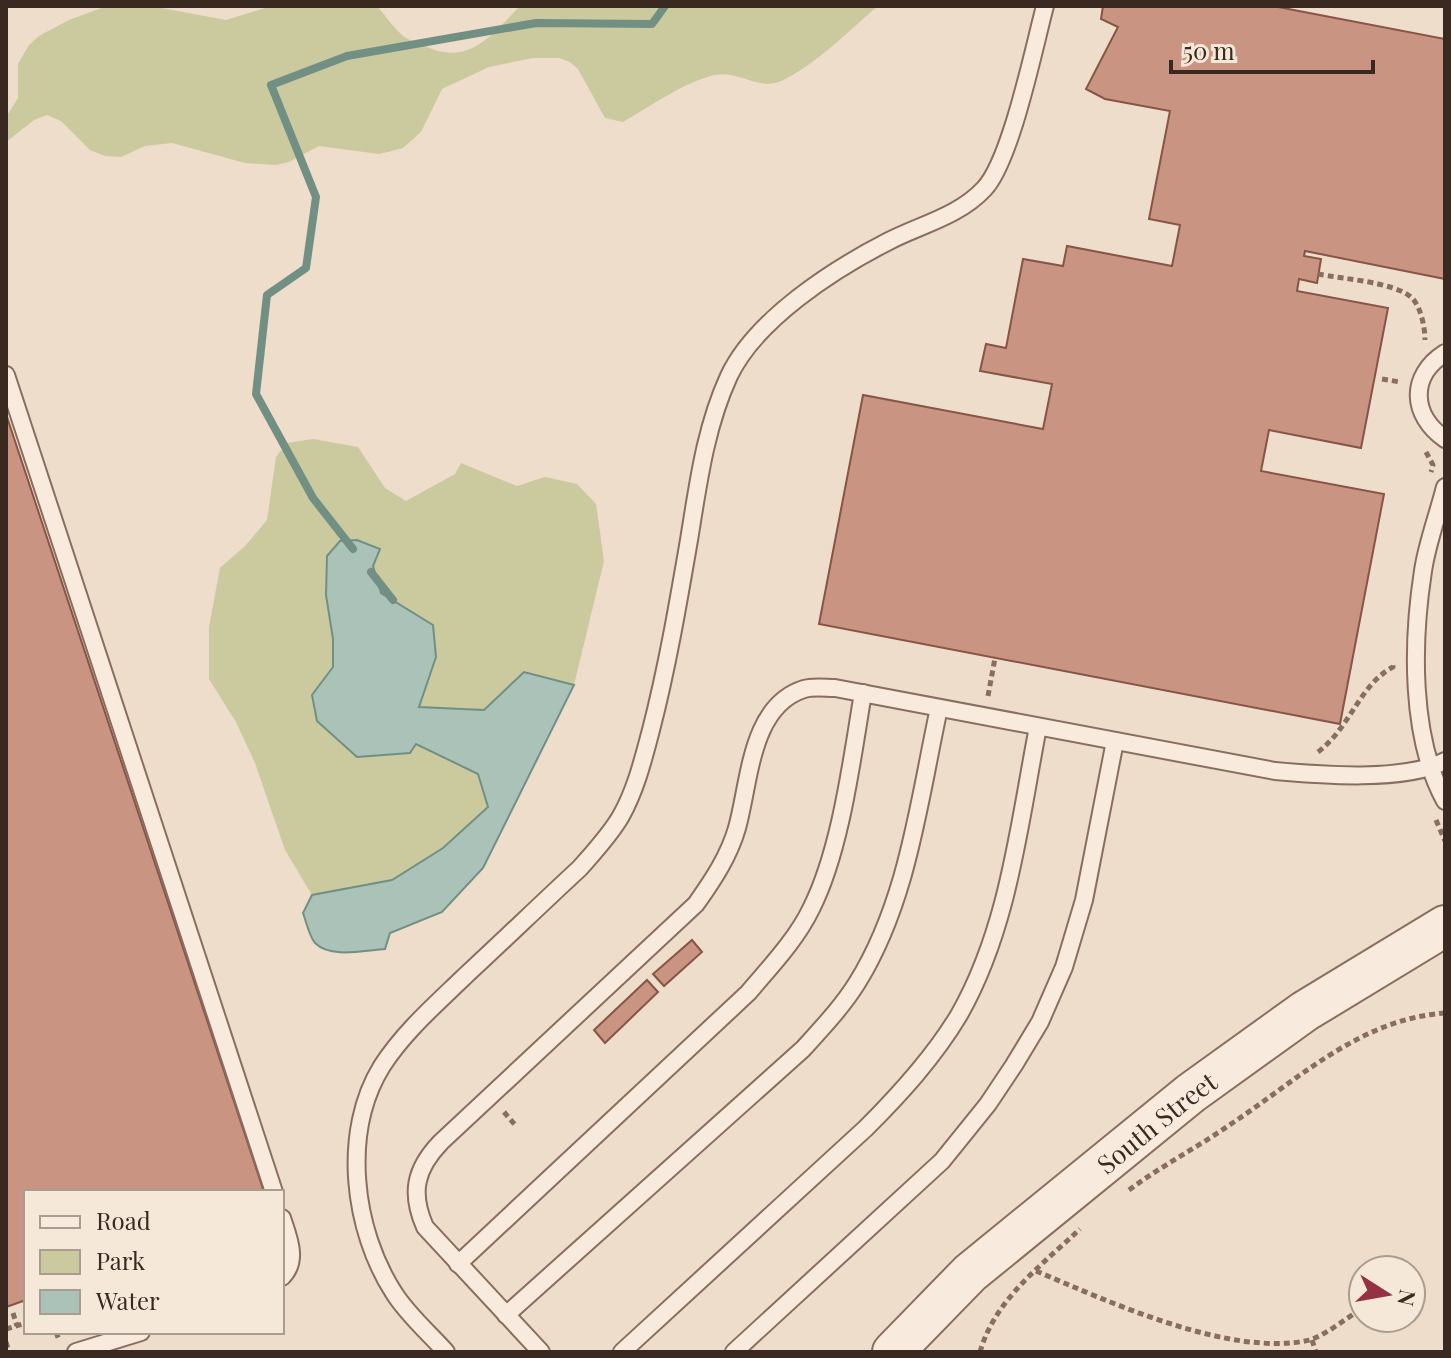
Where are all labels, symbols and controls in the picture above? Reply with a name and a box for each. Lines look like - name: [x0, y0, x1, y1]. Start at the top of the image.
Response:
- scale bar: [1171, 24, 1373, 74]
- text: 50 m: [1183, 34, 1235, 66]
- street label: South Street: [1089, 1063, 1224, 1181]
- legend: [24, 1190, 284, 1334]
- text: Road: [96, 1204, 151, 1236]
- text: Park: [96, 1244, 146, 1276]
- north arrow: [1347, 1254, 1427, 1334]
- text: Water: [95, 1284, 160, 1316]
- text: N: [1391, 1287, 1424, 1309]

